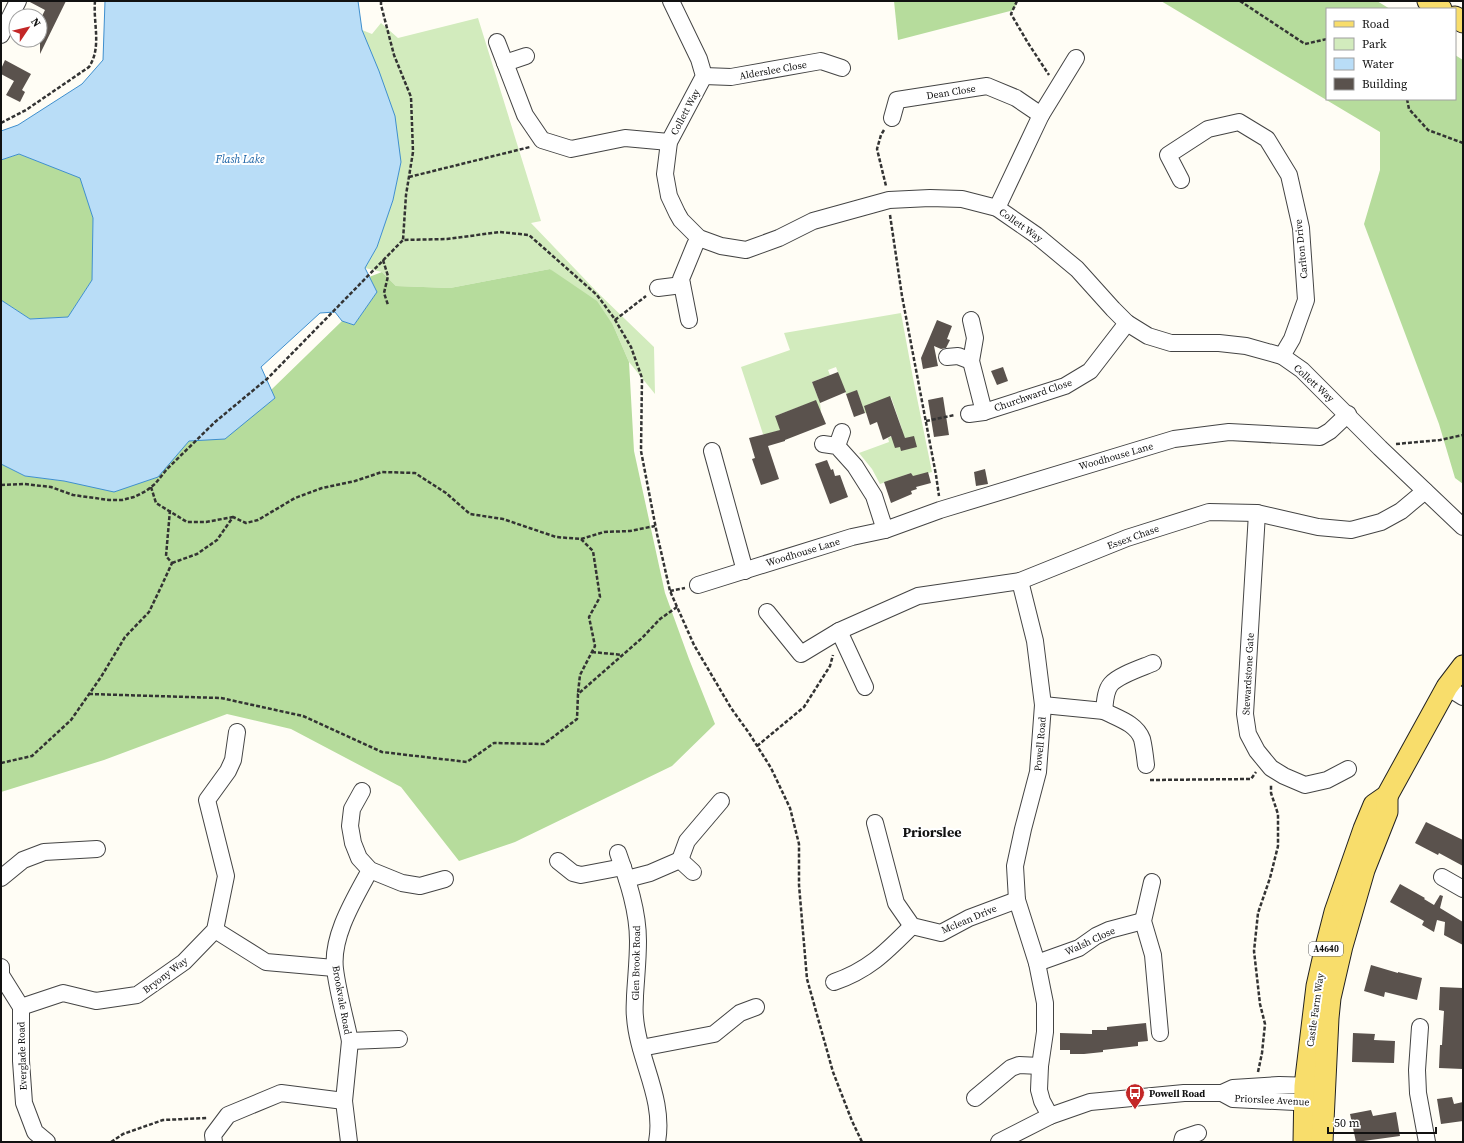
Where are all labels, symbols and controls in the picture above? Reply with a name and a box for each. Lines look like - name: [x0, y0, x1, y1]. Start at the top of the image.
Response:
- north arrow: [8, 8, 48, 48]
- legend: [1326, 8, 1456, 100]
- text: N: [27, 15, 44, 30]
- text: Road: [1362, 16, 1389, 32]
- text: Park: [1362, 36, 1387, 52]
- text: Water: [1362, 56, 1394, 72]
- street label: Alderslee Close: [738, 58, 808, 82]
- text: Building: [1362, 76, 1407, 92]
- street label: Dean Close: [925, 82, 977, 102]
- street label: Collett Way: [667, 86, 703, 137]
- water label: Flash Lake: [215, 152, 265, 167]
- street label: Collett Way: [997, 205, 1046, 245]
- street label: Carlton Drive: [1291, 219, 1311, 279]
- street label: Collett Way: [1291, 361, 1338, 405]
- street label: Churchward Close: [992, 376, 1074, 414]
- street label: Woodhouse Lane: [1077, 439, 1155, 473]
- street label: Essex Chase: [1105, 522, 1161, 552]
- street label: Woodhouse Lane: [764, 535, 842, 569]
- street label: Stewardstone Gate: [1239, 633, 1257, 715]
- street label: Powell Road: [1031, 716, 1049, 772]
- district label: Priorslee: [903, 822, 961, 842]
- street label: Mclean Drive: [939, 901, 999, 937]
- street label: Walsh Close: [1063, 924, 1117, 958]
- street label: Glen Brook Road: [629, 925, 643, 1001]
- road number: A4640: [1309, 942, 1343, 956]
- street label: Bryony Way: [140, 953, 191, 996]
- street label: Brookvale Road: [330, 964, 355, 1036]
- street label: Castle Farm Way: [1303, 972, 1327, 1048]
- street label: Everglade Road: [14, 1021, 30, 1091]
- bus stop icon: Powell Road: [1124, 1082, 1146, 1110]
- place label: Powell Road: [1149, 1087, 1205, 1100]
- street label: Priorslee Avenue: [1234, 1092, 1310, 1108]
- scale bar: [1328, 1109, 1436, 1135]
- text: 50 m: [1334, 1115, 1360, 1131]

